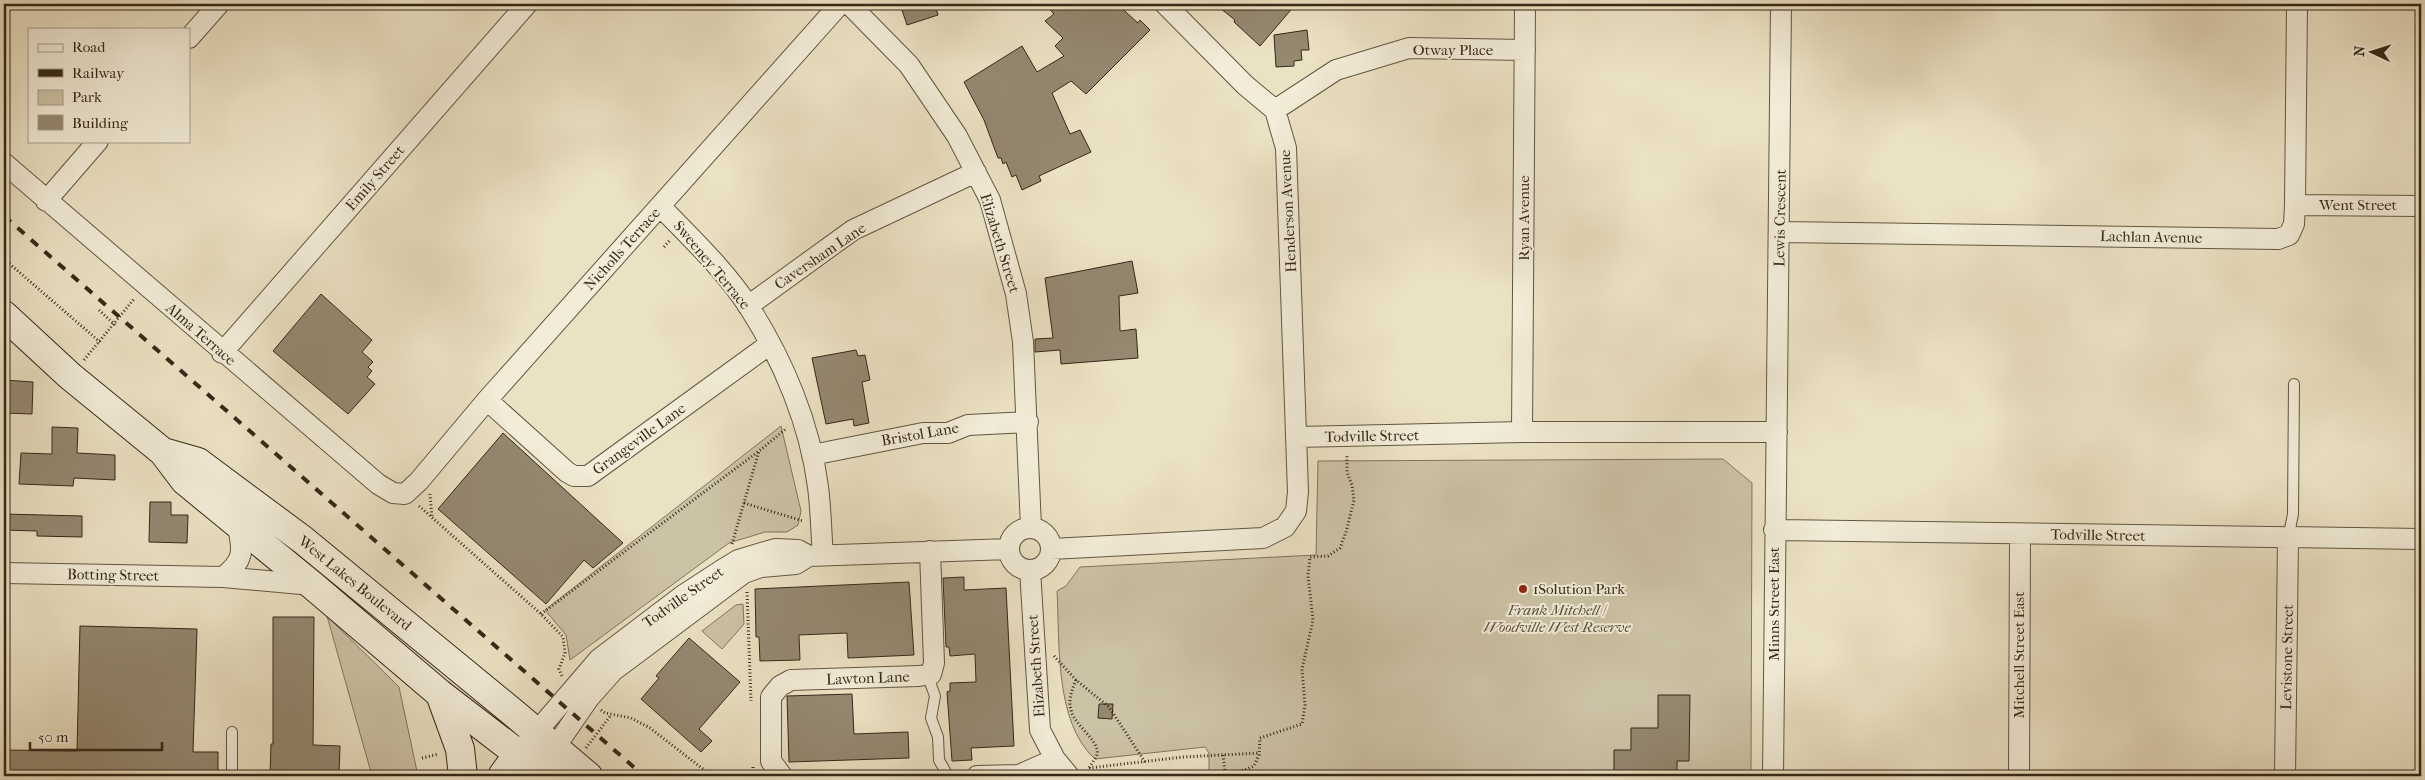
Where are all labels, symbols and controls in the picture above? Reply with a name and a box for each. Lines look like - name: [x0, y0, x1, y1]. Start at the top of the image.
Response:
- legend: [28, 28, 190, 142]
- north arrow: [2348, 28, 2398, 78]
- text: Road: [72, 38, 106, 56]
- street label: Otway Place: [1413, 41, 1494, 59]
- text: N: [2351, 45, 2368, 57]
- text: Railway: [72, 64, 125, 82]
- text: Park: [72, 88, 102, 106]
- text: Building: [72, 114, 129, 132]
- street label: Emily Street: [342, 141, 409, 214]
- street label: Henderson Avenue: [1276, 148, 1300, 273]
- street label: Lewis Crescent: [1770, 168, 1790, 267]
- street label: Ryan Avenue: [1515, 175, 1533, 261]
- street label: Elizabeth Street: [976, 191, 1024, 296]
- street label: Went Street: [2318, 196, 2398, 214]
- street label: Nicholls Terrace: [580, 204, 664, 294]
- street label: Sweeney Terrace: [670, 217, 755, 313]
- street label: Caversham Lane: [771, 218, 870, 293]
- street label: Lachlan Avenue: [2100, 227, 2203, 247]
- street label: Alma Terrace: [162, 298, 240, 370]
- street label: Grangeville Lane: [589, 399, 690, 479]
- street label: Bristol Lane: [880, 418, 961, 450]
- street label: Todville Street: [1324, 426, 1420, 446]
- street label: Todville Street: [2050, 525, 2146, 545]
- street label: West Lakes Boulevard: [294, 531, 416, 635]
- street label: Minns Street East: [1765, 546, 1783, 661]
- street label: Todville Street: [639, 562, 727, 632]
- street label: Botting Street: [67, 565, 160, 585]
- place label: 1Solution Park: [1533, 580, 1625, 598]
- marker: 1Solution Park: [1517, 583, 1529, 595]
- street label: Mitchell Street East: [2010, 591, 2028, 718]
- park label: Frank Mitchell / Woodville West Reserve: [1484, 601, 1631, 636]
- street label: Levistone Street: [2277, 603, 2297, 710]
- street label: Elizabeth Street: [1023, 613, 1049, 718]
- street label: Lawton Lane: [826, 668, 911, 688]
- scale bar: [30, 720, 162, 752]
- text: 50 m: [38, 728, 69, 746]

